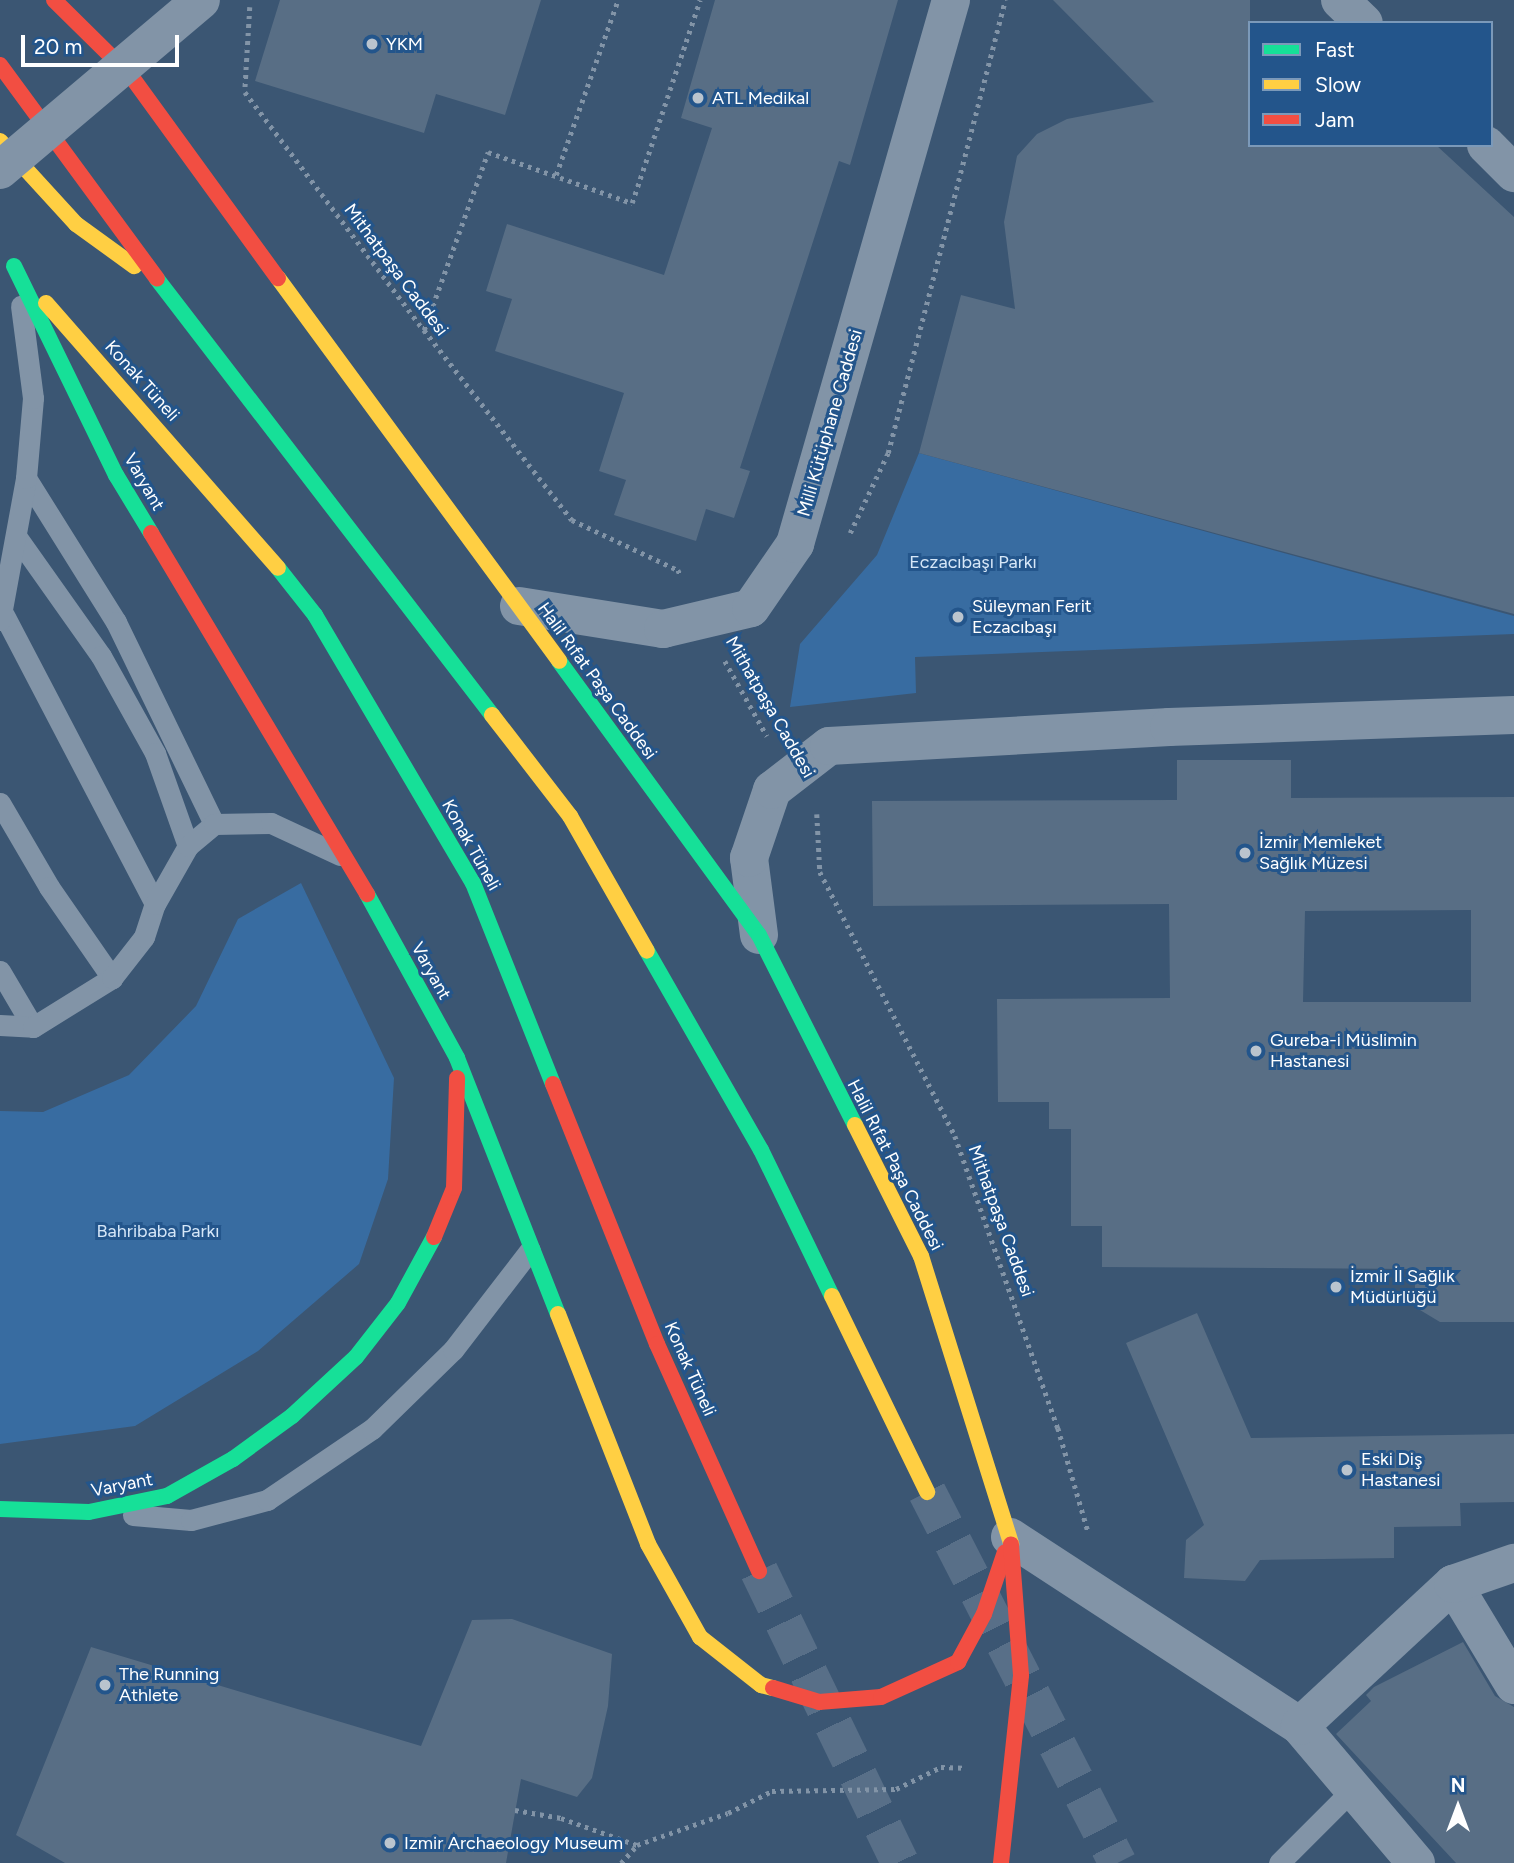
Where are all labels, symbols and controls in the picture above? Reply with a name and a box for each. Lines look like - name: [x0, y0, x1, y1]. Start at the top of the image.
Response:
- scale bar: [24, 21, 182, 65]
- legend: [1248, 21, 1493, 147]
- place label: YKM: [386, 33, 423, 55]
- text: 20 m: [34, 34, 82, 59]
- marker: YKM: [364, 36, 380, 52]
- text: Fast: [1315, 37, 1355, 62]
- text: Slow: [1315, 72, 1361, 97]
- place label: ATL Medikal: [712, 87, 809, 109]
- marker: ATL Medikal: [690, 90, 706, 106]
- text: Jam: [1315, 107, 1354, 132]
- street label: Mithatpaşa Caddesi: [339, 200, 453, 340]
- street label: Milli Kütüphane Caddesi: [793, 327, 867, 519]
- street label: Konak Tüneli: [100, 336, 184, 426]
- street label: Varyant: [119, 450, 169, 514]
- park label: Eczacıbaşı Parkı: [909, 551, 1037, 573]
- place label: Süleyman Ferit Eczacıbaşı: [972, 596, 1092, 638]
- street label: Halil Rıfat Paşa Caddesi: [533, 598, 661, 764]
- marker: Süleyman Ferit Eczacıbaşı: [950, 609, 966, 625]
- street label: Mithatpaşa Caddesi: [721, 632, 819, 782]
- street label: Konak Tüneli: [437, 796, 505, 894]
- place label: İzmir Memleket Sağlık Müzesi: [1259, 832, 1382, 874]
- marker: İzmir Memleket Sağlık Müzesi: [1237, 845, 1253, 861]
- street label: Varyant: [406, 939, 456, 1003]
- place label: Gureba-i Müslimin Hastanesi: [1270, 1030, 1417, 1072]
- marker: Gureba-i Müslimin Hastanesi: [1248, 1043, 1264, 1059]
- street label: Halil Rıfat Paşa Caddesi: [843, 1076, 947, 1254]
- street label: Mithatpaşa Caddesi: [964, 1142, 1038, 1300]
- park label: Bahribaba Parkı: [97, 1220, 219, 1242]
- place label: İzmir İl Sağlık Müdürlüğü: [1350, 1266, 1455, 1308]
- marker: İzmir İl Sağlık Müdürlüğü: [1328, 1279, 1344, 1295]
- street label: Konak Tüneli: [660, 1319, 720, 1419]
- place label: Eski Diş Hastanesi: [1361, 1449, 1440, 1492]
- marker: Eski Diş Hastanesi: [1339, 1462, 1355, 1478]
- street label: Varyant: [89, 1468, 155, 1502]
- place label: The Running Athlete: [119, 1664, 219, 1706]
- marker: The Running Athlete: [97, 1677, 113, 1693]
- north arrow: [1423, 1772, 1493, 1842]
- text: N: [1451, 1774, 1465, 1797]
- place label: Izmir Archaeology Museum: [404, 1832, 623, 1854]
- marker: Izmir Archaeology Museum: [382, 1835, 398, 1851]

